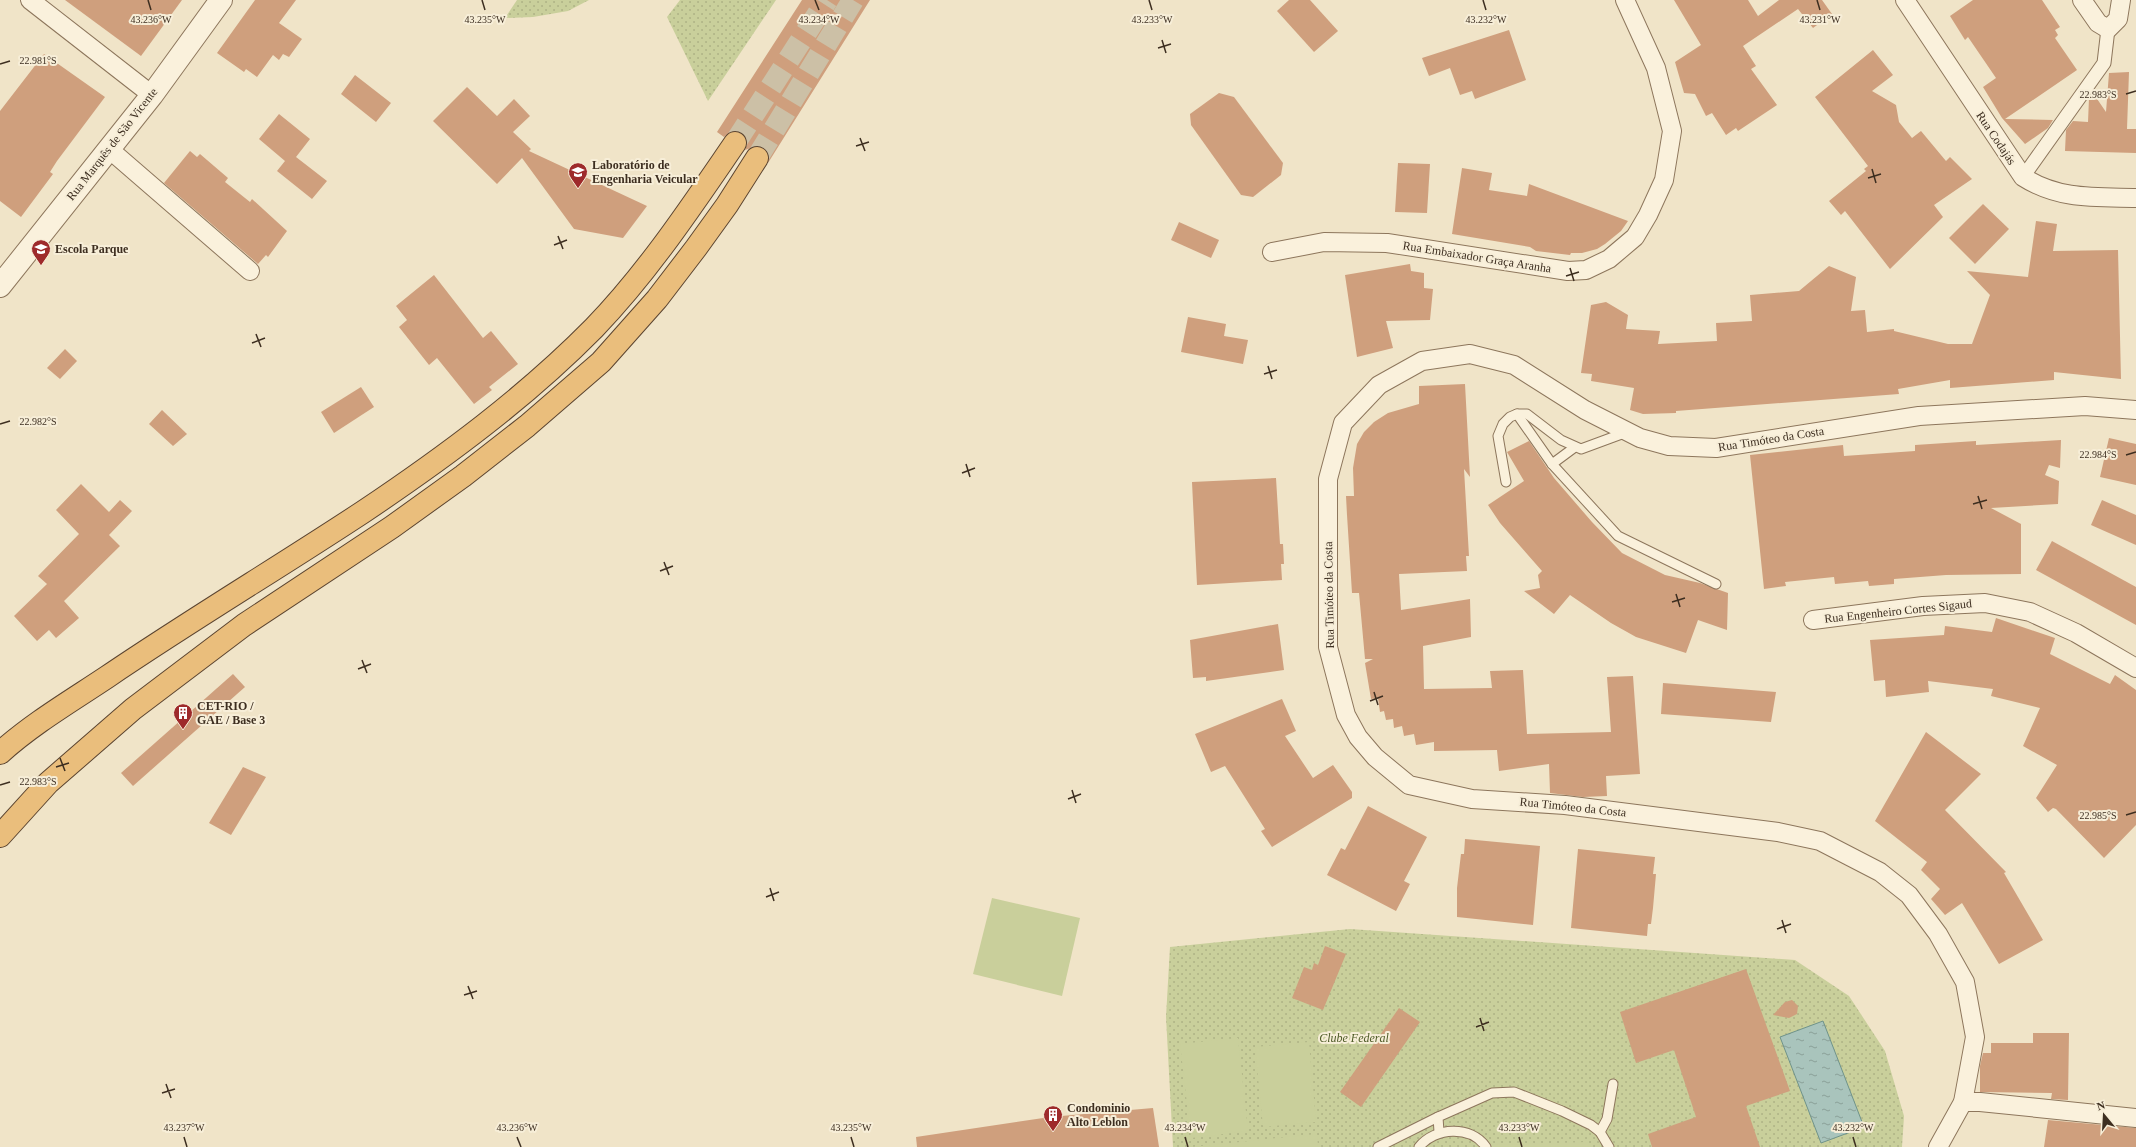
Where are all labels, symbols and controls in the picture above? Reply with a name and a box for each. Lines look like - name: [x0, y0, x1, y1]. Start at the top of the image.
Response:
- text: 43.236°W: [131, 14, 172, 25]
- text: 43.235°W: [465, 14, 506, 25]
- text: 43.234°W: [799, 14, 840, 25]
- text: 43.233°W: [1132, 14, 1173, 25]
- text: 43.232°W: [1466, 14, 1507, 25]
- text: 43.231°W: [1800, 14, 1841, 25]
- text: 22.981°S: [19, 55, 57, 66]
- street label: Rua Marquês de São Vicente: [64, 85, 160, 203]
- text: 22.983°S: [2079, 89, 2117, 100]
- street label: Rua Codajás: [1973, 109, 2019, 167]
- place label: Laboratório de Engenharia Veicular: [592, 158, 698, 186]
- school or university icon: Laboratório de Engenharia Veicular: [567, 161, 589, 189]
- school or university icon: Escola Parque: [30, 238, 52, 266]
- street label: Rua Embaixador Graça Aranha: [1402, 238, 1553, 276]
- place label: Escola Parque: [55, 242, 129, 256]
- text: 22.982°S: [19, 416, 57, 427]
- street label: Rua Timóteo da Costa: [1717, 424, 1826, 454]
- text: 22.984°S: [2079, 449, 2117, 460]
- street label: Rua Timóteo da Costa: [1321, 541, 1337, 649]
- street label: Rua Engenheiro Cortes Sigaud: [1824, 596, 1972, 626]
- place label: CET-RIO / GAE / Base 3: [197, 699, 265, 727]
- building icon: CET-RIO / GAE / Base 3: [172, 702, 194, 730]
- text: 22.983°S: [19, 776, 57, 787]
- street label: Rua Timóteo da Costa: [1519, 794, 1628, 820]
- text: 22.985°S: [2079, 810, 2117, 821]
- park label: Clube Federal: [1319, 1031, 1389, 1045]
- north arrow: [2084, 1095, 2124, 1135]
- text: N: [2095, 1099, 2107, 1112]
- place label: Condominio Alto Leblon: [1067, 1101, 1130, 1129]
- building icon: Condominio Alto Leblon: [1042, 1104, 1064, 1132]
- text: 43.237°W: [164, 1122, 205, 1133]
- text: 43.236°W: [497, 1122, 538, 1133]
- text: 43.235°W: [831, 1122, 872, 1133]
- text: 43.234°W: [1165, 1122, 1206, 1133]
- text: 43.233°W: [1499, 1122, 1540, 1133]
- text: 43.232°W: [1833, 1122, 1874, 1133]

